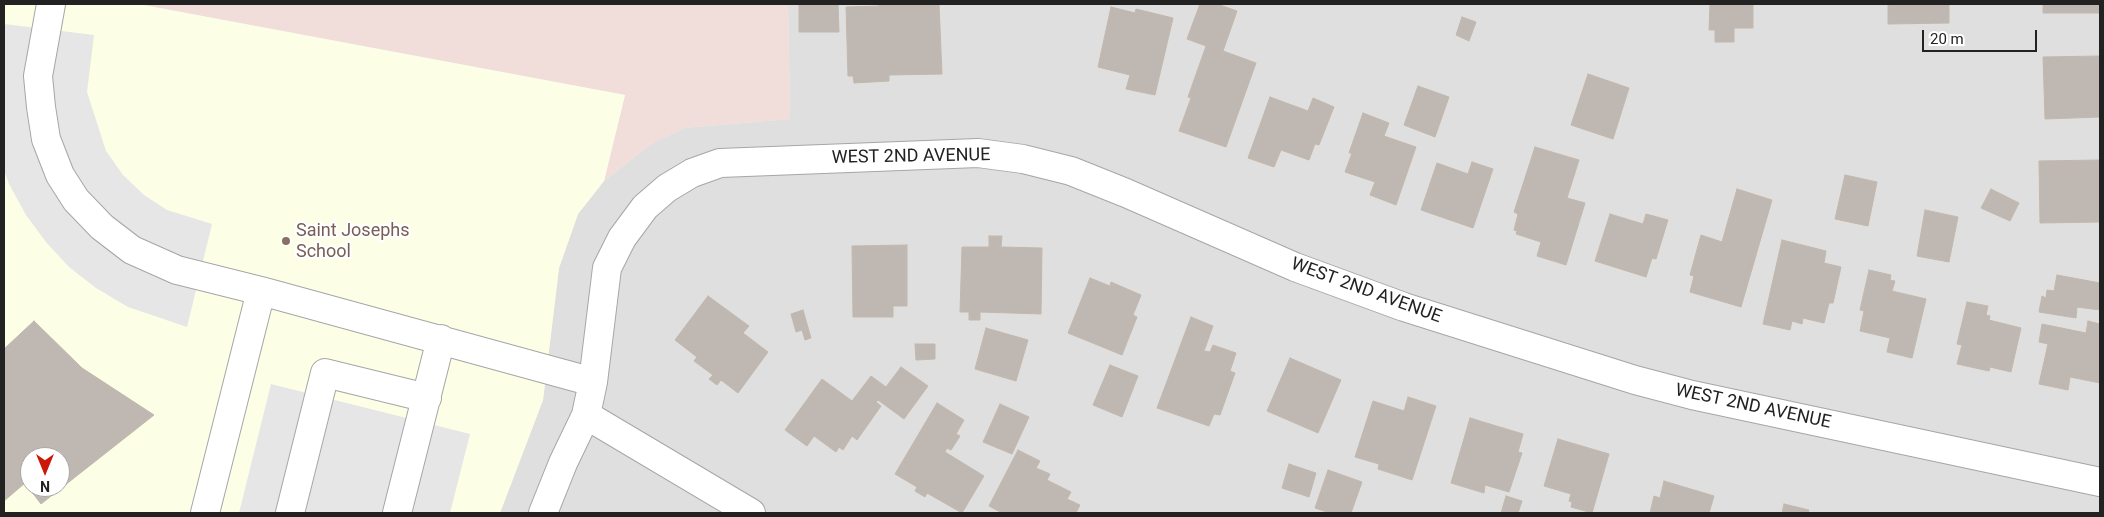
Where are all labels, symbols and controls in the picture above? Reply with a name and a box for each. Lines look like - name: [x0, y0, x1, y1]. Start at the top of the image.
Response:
- scale bar: [1924, 20, 2039, 52]
- text: 20 m: [1930, 30, 1964, 48]
- street label: WEST 2ND AVENUE: [831, 145, 991, 169]
- place label: Saint Josephs School: [296, 220, 409, 262]
- marker: Saint Josephs School: [280, 235, 292, 247]
- street label: WEST 2ND AVENUE: [1288, 254, 1444, 328]
- street label: WEST 2ND AVENUE: [1673, 380, 1833, 434]
- north arrow: [20, 447, 70, 497]
- text: N: [40, 478, 50, 494]

